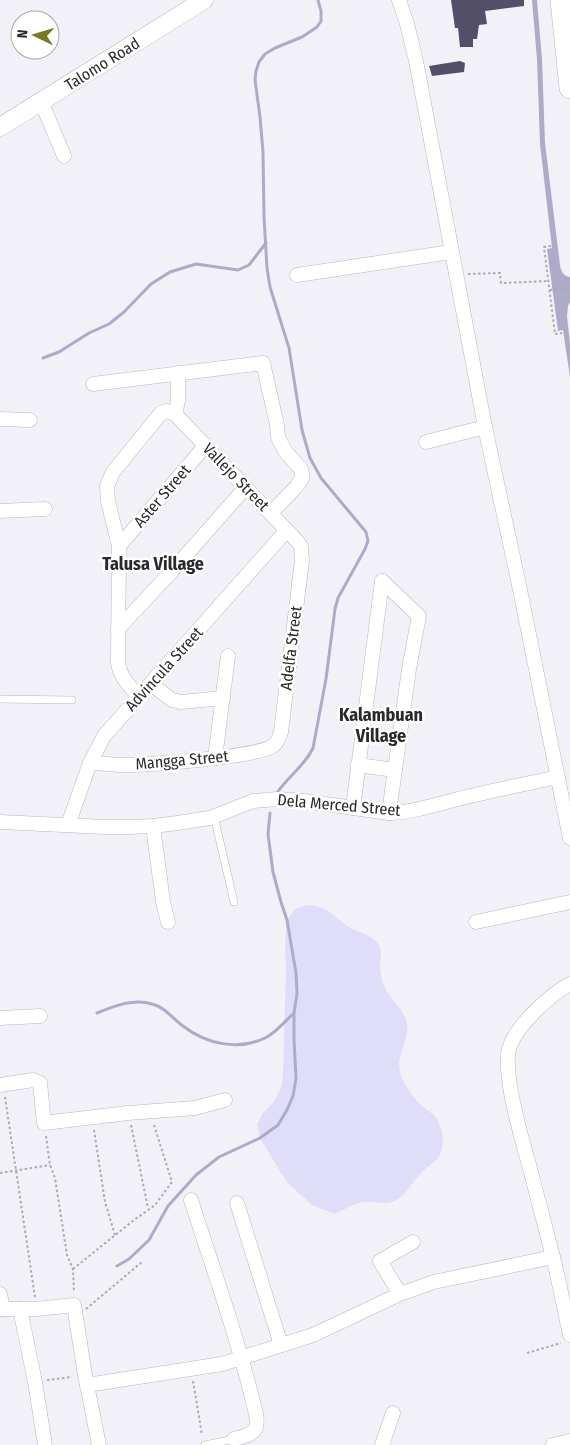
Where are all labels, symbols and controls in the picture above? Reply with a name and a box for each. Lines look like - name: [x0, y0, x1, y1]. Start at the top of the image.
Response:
- north arrow: [10, 10, 60, 60]
- text: N: [14, 29, 31, 39]
- street label: Talomo Road: [61, 33, 143, 94]
- street label: Vallejo Street: [199, 439, 274, 515]
- street label: Aster Street: [130, 460, 195, 531]
- district label: Talusa Village: [102, 553, 204, 575]
- street label: Adelfa Street: [276, 604, 306, 691]
- street label: Advincula Street: [121, 622, 207, 715]
- district label: Kalambuan Village: [339, 704, 423, 747]
- street label: Mangga Street: [135, 746, 230, 774]
- street label: Dela Merced Street: [277, 790, 402, 820]

